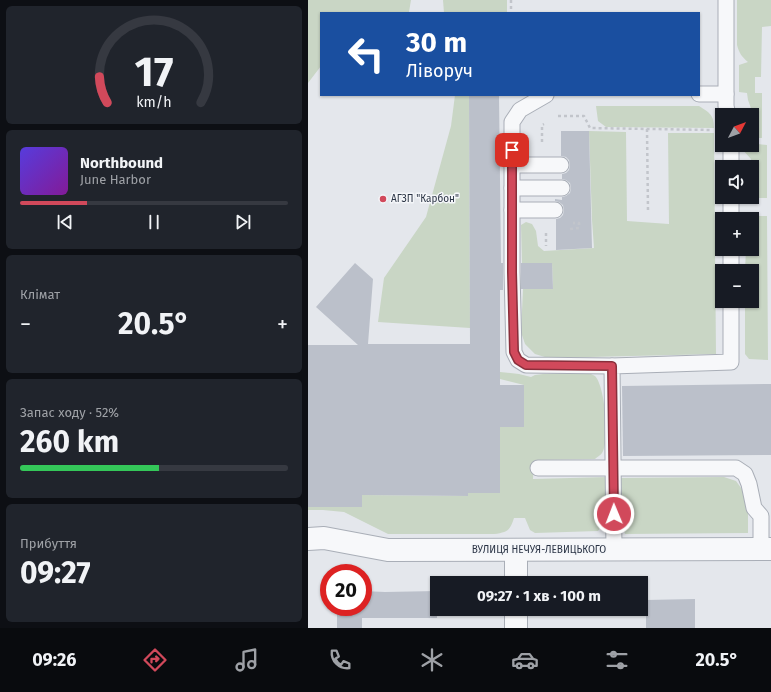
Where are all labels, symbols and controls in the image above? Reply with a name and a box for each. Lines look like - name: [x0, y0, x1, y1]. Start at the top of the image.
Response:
- text: 30 m: [406, 26, 467, 59]
- icon: left: [340, 28, 392, 80]
- text: 17: [135, 47, 173, 97]
- text: Ліворуч: [406, 60, 473, 82]
- text: km/h: [136, 94, 172, 111]
- north arrow: [715, 108, 759, 152]
- map controls: [715, 108, 759, 308]
- pin: [495, 133, 529, 167]
- icon: arrive: [501, 139, 523, 161]
- text: Northbound: [80, 154, 163, 172]
- button: sound: [715, 160, 759, 204]
- text: June Harbor: [80, 172, 151, 187]
- place label: АГЗП "Карбон": [391, 193, 459, 205]
- marker: АГЗП "Карбон": [378, 194, 388, 204]
- icon: previous: [54, 211, 76, 233]
- icon: pause: [143, 211, 165, 233]
- icon: next: [232, 211, 254, 233]
- button: +: [715, 212, 759, 256]
- button: −: [715, 264, 759, 308]
- text: Клімат: [20, 287, 60, 302]
- text: 20.5°: [118, 306, 190, 342]
- text: −: [20, 311, 31, 338]
- text: +: [277, 311, 288, 338]
- text: Запас ходу · 52%: [20, 405, 119, 420]
- text: 260 km: [20, 424, 119, 460]
- position arrow: [593, 493, 635, 535]
- text: Прибуття: [20, 536, 77, 551]
- street label: ВУЛИЦЯ НЕЧУЯ-ЛЕВИЦЬКОГО: [472, 544, 606, 556]
- text: 09:27: [20, 555, 91, 591]
- speed limit sign: 20: [320, 564, 372, 616]
- text: 09:27 · 1 хв · 100 m: [477, 587, 601, 605]
- icon: directions: [141, 646, 169, 674]
- icon: music: [233, 646, 261, 674]
- icon: phone: [326, 646, 354, 674]
- icon: climate: [418, 646, 446, 674]
- icon: car: [511, 646, 539, 674]
- icon: filters: [603, 646, 631, 674]
- text: 09:26: [32, 649, 76, 671]
- text: 20.5°: [696, 649, 739, 671]

